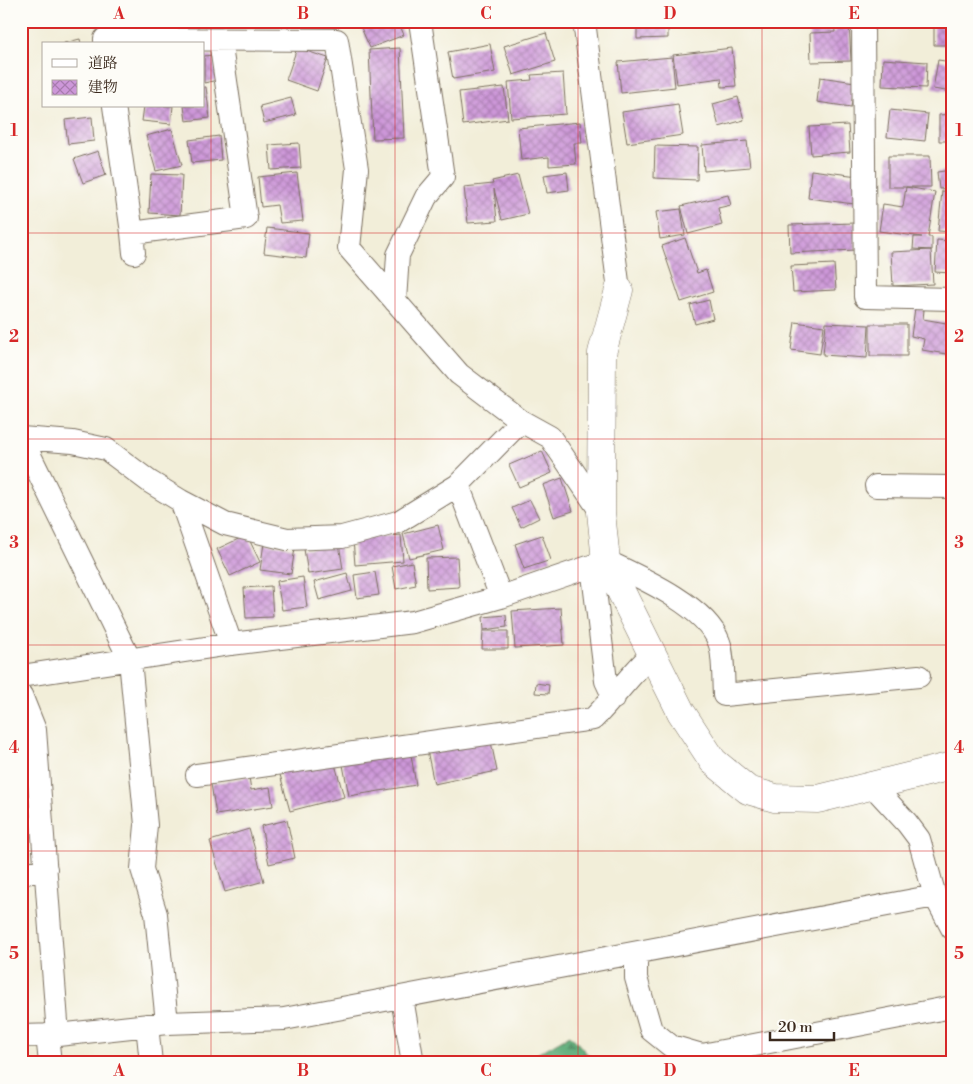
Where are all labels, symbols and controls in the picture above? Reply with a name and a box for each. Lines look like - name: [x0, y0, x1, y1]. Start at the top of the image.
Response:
- text: A: [112, 4, 125, 24]
- text: B: [297, 4, 309, 24]
- text: C: [480, 4, 492, 24]
- text: D: [664, 4, 677, 24]
- text: E: [848, 4, 860, 24]
- legend: [42, 42, 205, 108]
- text: 道路: [88, 54, 118, 73]
- text: 建物: [88, 78, 118, 97]
- text: 1: [10, 121, 18, 141]
- text: 1: [955, 121, 963, 141]
- text: 2: [9, 327, 19, 347]
- text: 2: [954, 327, 964, 347]
- text: 3: [9, 533, 19, 553]
- text: 3: [954, 533, 964, 553]
- text: 4: [9, 738, 20, 758]
- text: 4: [954, 738, 965, 758]
- text: 5: [9, 944, 19, 964]
- text: 5: [954, 944, 964, 964]
- scale bar: [770, 1009, 834, 1041]
- text: 20 m: [778, 1018, 813, 1037]
- text: A: [112, 1061, 125, 1081]
- text: B: [297, 1061, 309, 1081]
- text: C: [480, 1061, 492, 1081]
- text: D: [664, 1061, 677, 1081]
- text: E: [848, 1061, 860, 1081]

